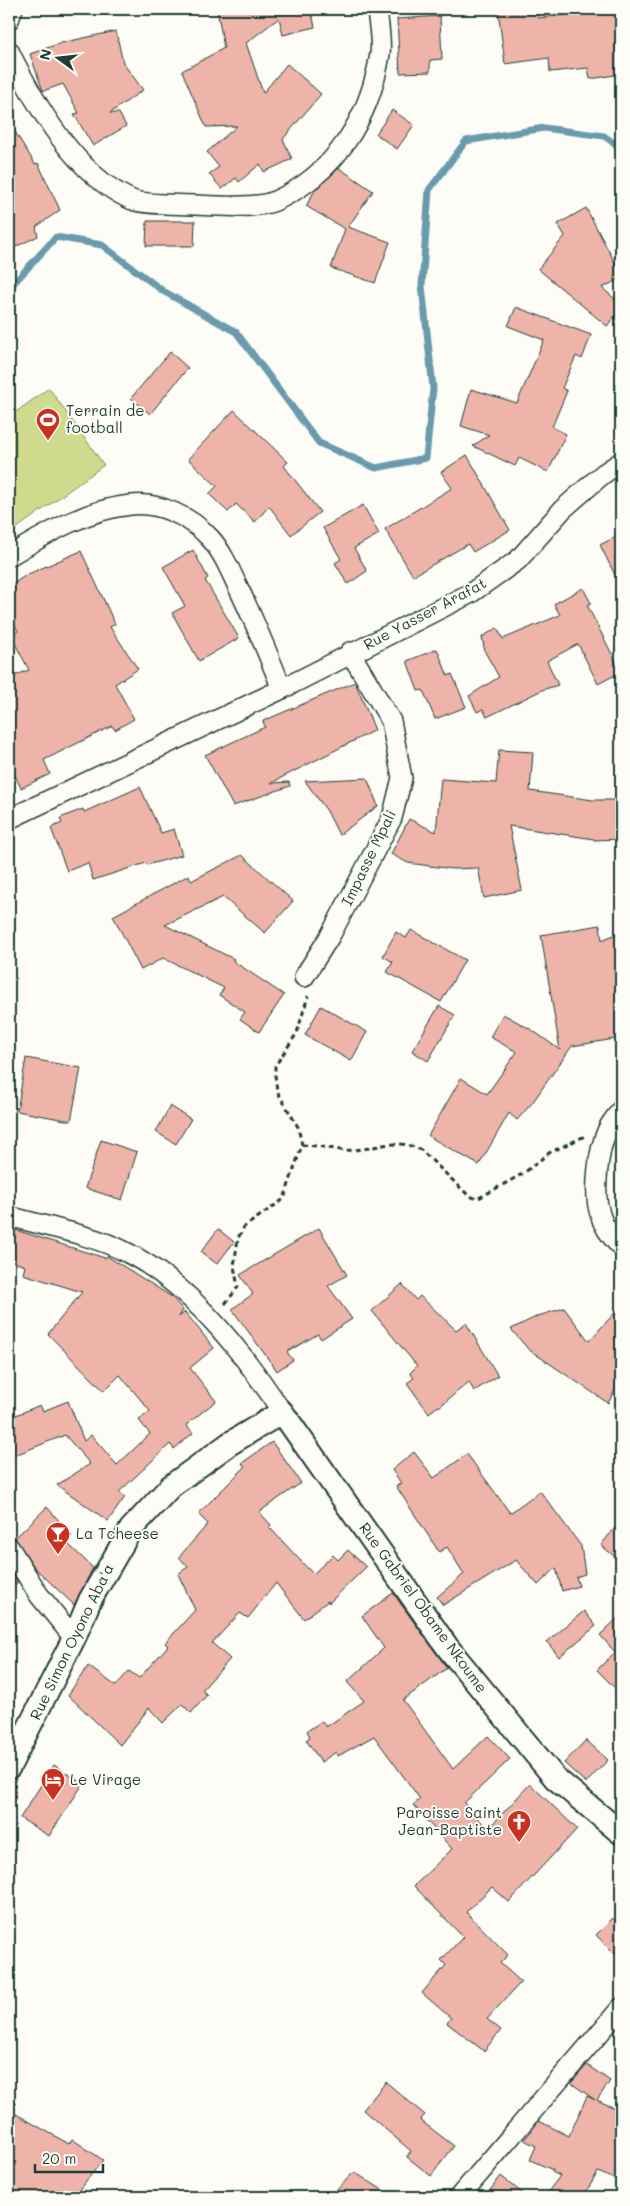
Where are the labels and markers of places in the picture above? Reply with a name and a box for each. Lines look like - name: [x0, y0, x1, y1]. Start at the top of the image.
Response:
- place label: Terrain de football: [66, 400, 145, 437]
- sports icon: Terrain de football: [35, 407, 61, 441]
- bar icon: La Tcheese: [45, 1521, 71, 1555]
- place label: La Tcheese: [76, 1523, 159, 1543]
- hotel icon: Le Virage: [40, 1767, 66, 1801]
- place label: Le Virage: [70, 1769, 141, 1789]
- place label: Paroisse Saint Jean-Baptiste: [397, 1802, 502, 1839]
- church icon: Paroisse Saint Jean-Baptiste: [506, 1809, 532, 1843]

